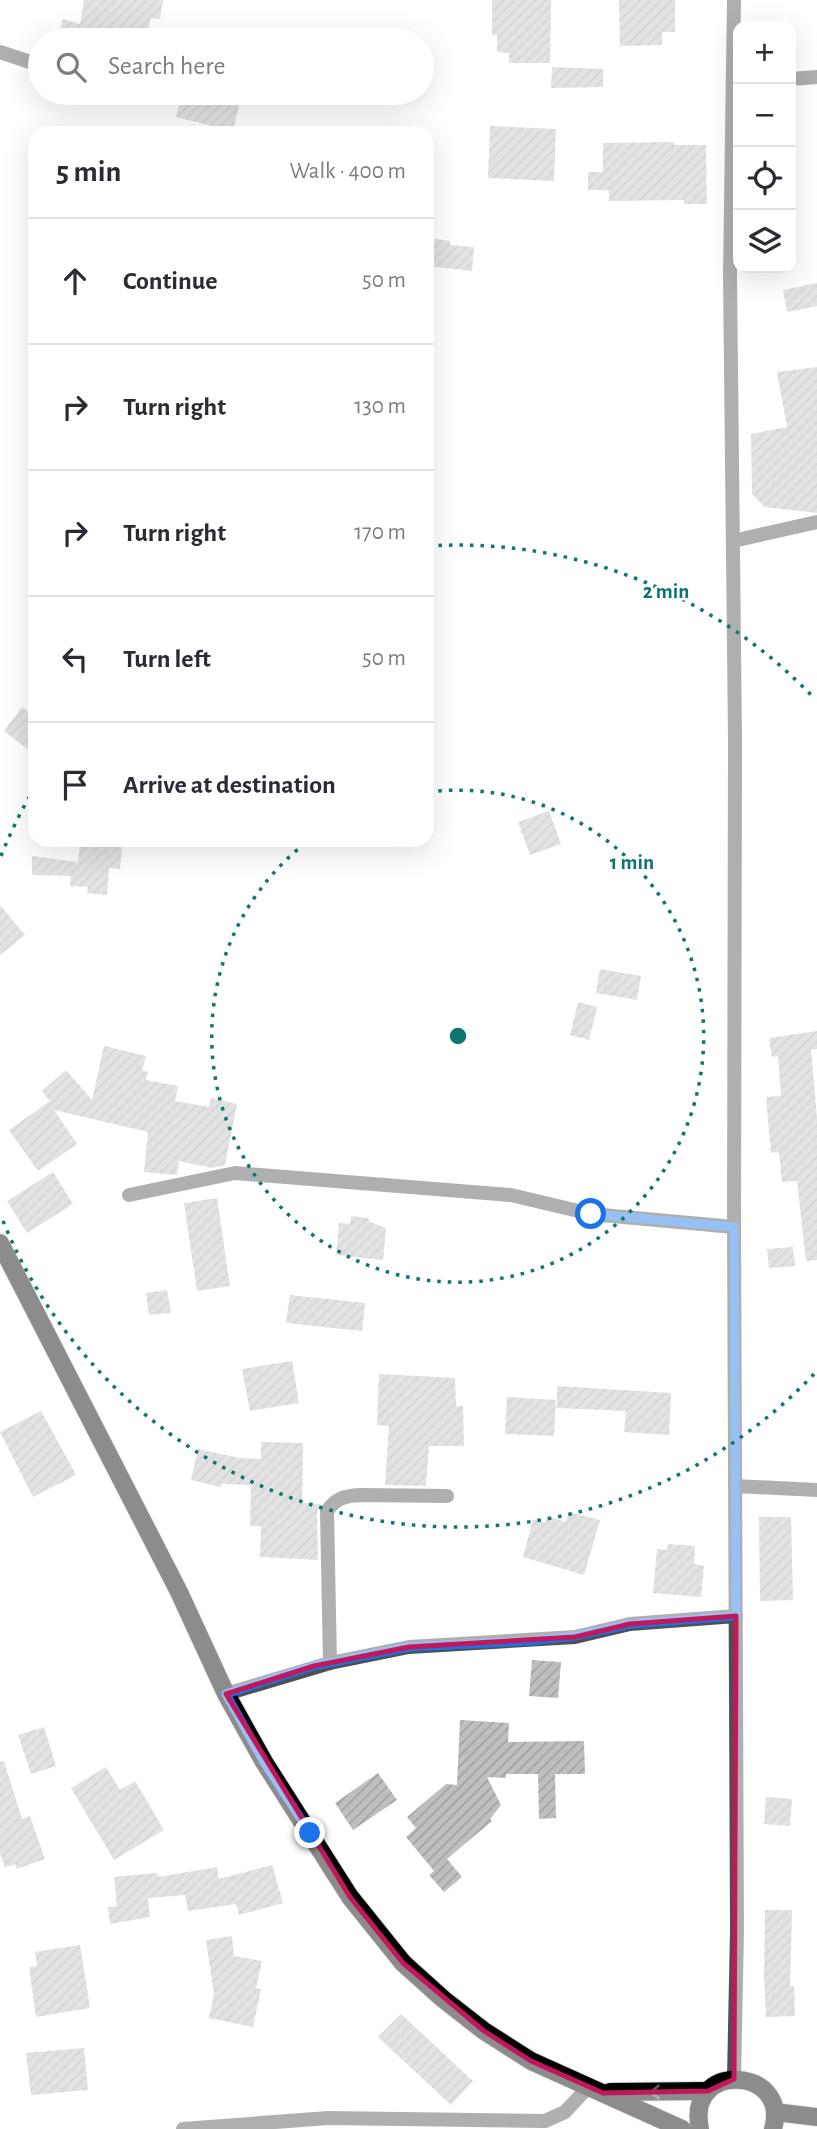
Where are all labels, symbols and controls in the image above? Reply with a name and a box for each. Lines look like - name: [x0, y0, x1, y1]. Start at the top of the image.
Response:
- map controls: [733, 21, 796, 273]
- button: +: [733, 21, 796, 84]
- search box: [28, 28, 434, 105]
- icon: search: [52, 48, 90, 86]
- text: Search here: [108, 53, 226, 79]
- button: −: [733, 84, 796, 147]
- button: locate: [733, 147, 796, 210]
- text: 5 min: [56, 157, 121, 187]
- text: Walk · 400 m: [290, 160, 406, 183]
- button: layers: [733, 210, 796, 273]
- icon: ahead: [56, 262, 94, 300]
- text: Continue: [123, 268, 218, 294]
- text: 50 m: [362, 269, 406, 292]
- icon: right: [56, 388, 94, 426]
- text: Turn right: [123, 394, 226, 420]
- text: 130 m: [354, 395, 406, 418]
- icon: right: [56, 514, 94, 552]
- text: Turn right: [123, 520, 226, 546]
- text: 170 m: [354, 521, 406, 544]
- text: 2 min: [643, 581, 689, 602]
- icon: left: [56, 640, 94, 678]
- text: Turn left: [123, 646, 211, 672]
- text: 50 m: [362, 647, 406, 670]
- icon: arrive: [56, 766, 94, 804]
- text: Arrive at destination: [123, 772, 336, 798]
- text: 1 min: [610, 852, 654, 873]
- centre of rings: [446, 1024, 470, 1048]
- route start: [575, 1198, 606, 1229]
- route end: [294, 1817, 325, 1848]
- one-way arrow: [650, 2084, 660, 2100]

